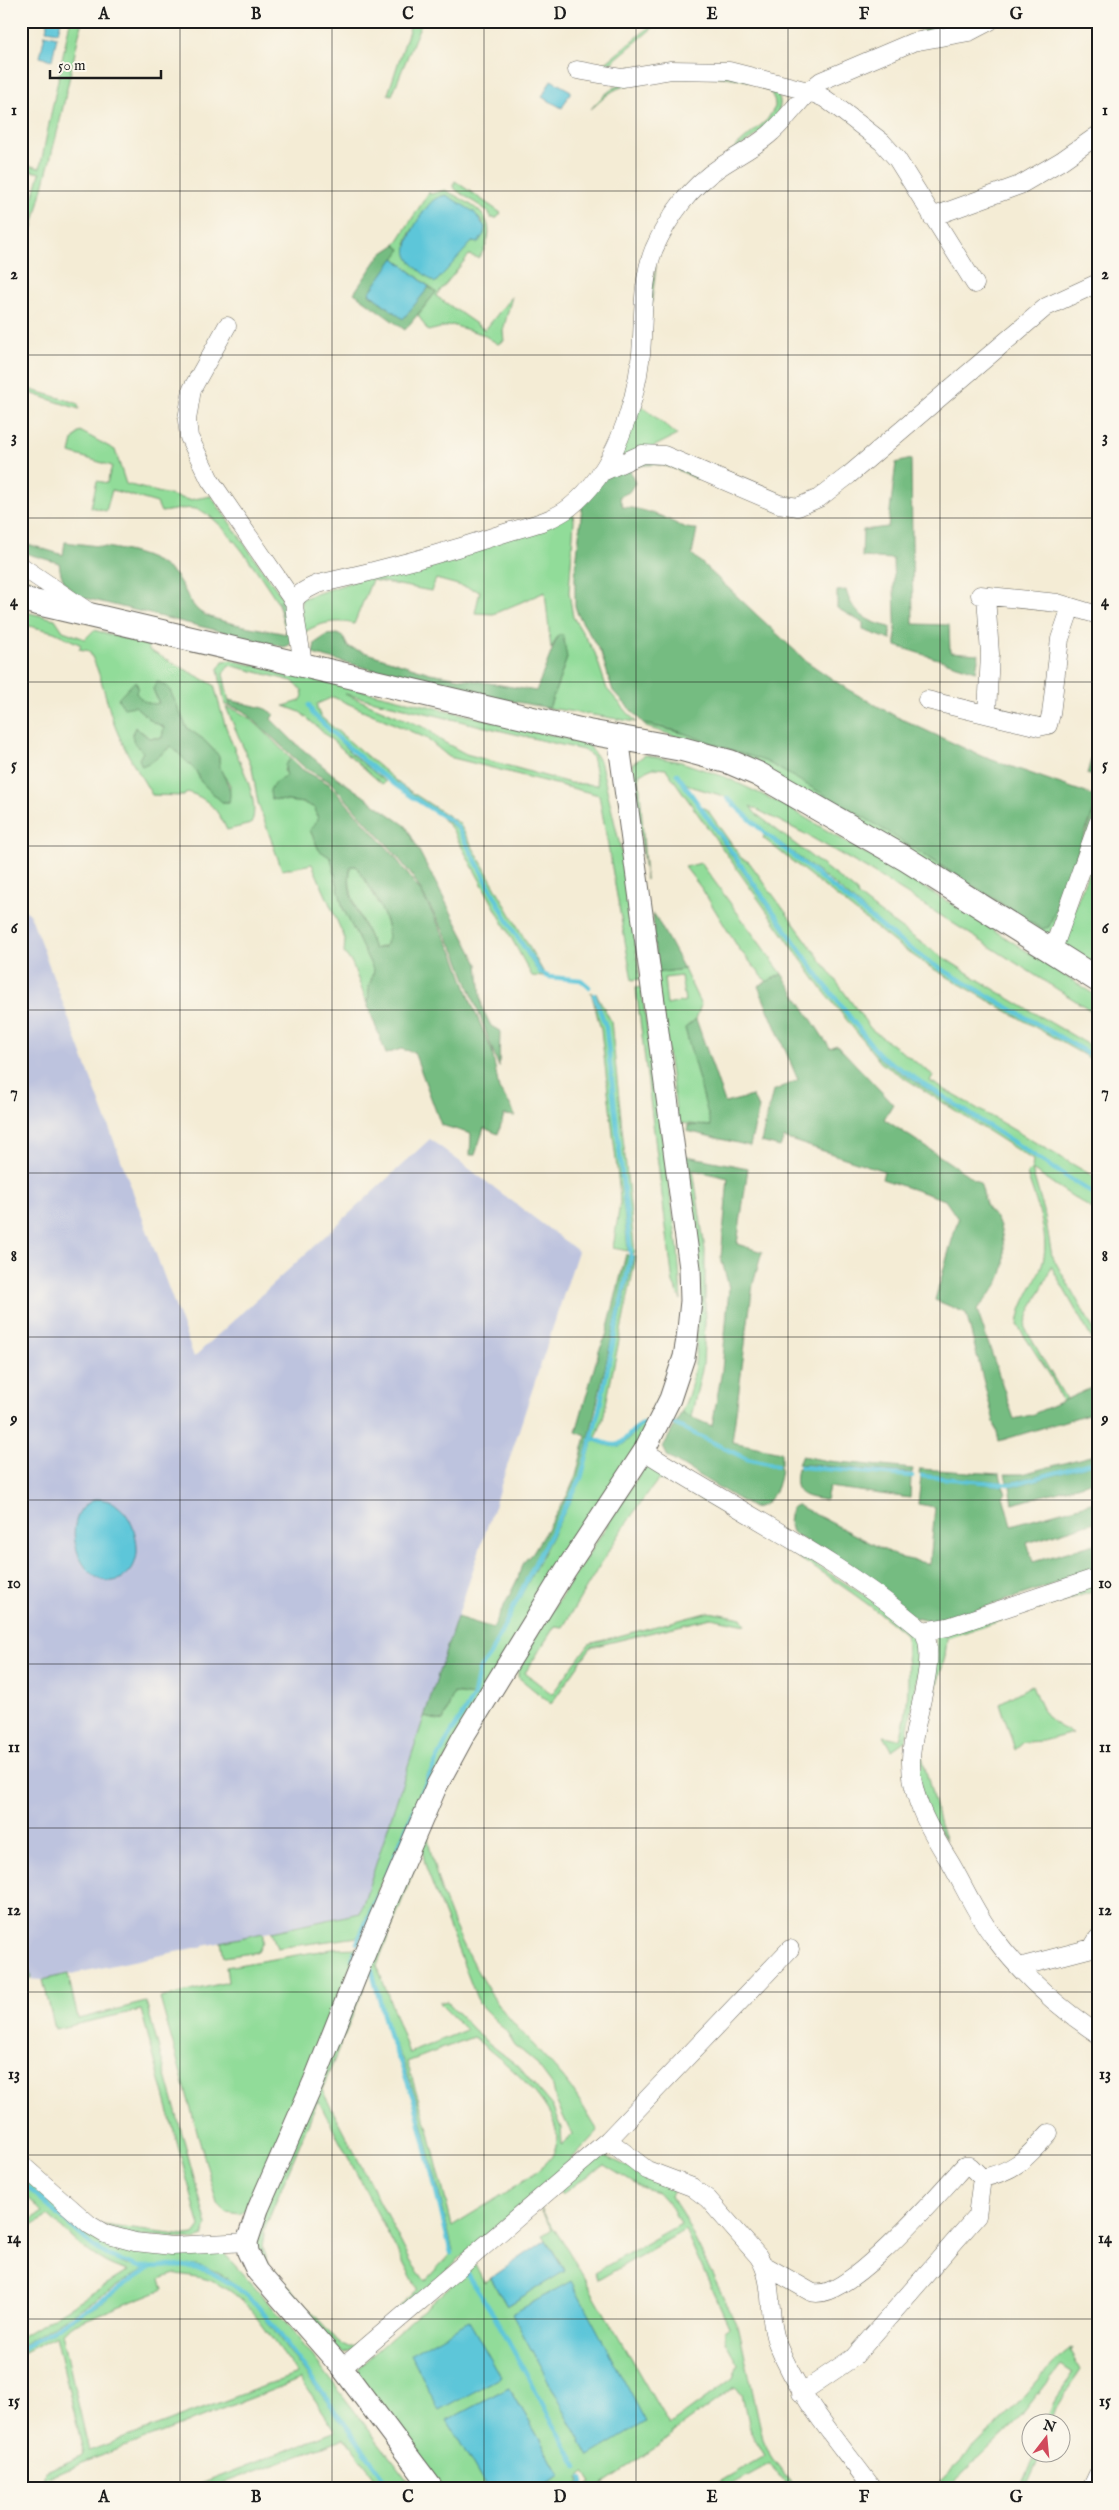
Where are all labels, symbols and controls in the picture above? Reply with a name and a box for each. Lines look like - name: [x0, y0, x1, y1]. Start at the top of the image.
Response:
- text: A: [98, 5, 111, 25]
- text: B: [251, 5, 262, 25]
- text: C: [402, 5, 414, 25]
- text: D: [554, 5, 567, 25]
- text: E: [706, 5, 718, 25]
- text: F: [859, 5, 870, 25]
- text: G: [1010, 5, 1023, 25]
- scale bar: [50, 48, 161, 80]
- text: 50 m: [58, 56, 86, 75]
- text: 1: [11, 101, 17, 121]
- text: 1: [1102, 101, 1108, 121]
- text: 2: [10, 265, 18, 285]
- text: 2: [1101, 265, 1109, 285]
- text: 3: [11, 428, 17, 448]
- text: 3: [1102, 428, 1108, 448]
- text: 4: [10, 592, 19, 612]
- text: 4: [1101, 592, 1110, 612]
- text: 5: [11, 756, 17, 776]
- text: 5: [1102, 756, 1108, 776]
- text: 6: [11, 919, 19, 939]
- text: 6: [1102, 919, 1110, 939]
- text: 7: [10, 1083, 18, 1103]
- text: 7: [1101, 1083, 1109, 1103]
- text: 8: [11, 1247, 17, 1267]
- text: 8: [1102, 1247, 1108, 1267]
- text: 9: [10, 1410, 18, 1430]
- text: 9: [1101, 1410, 1109, 1430]
- text: 10: [7, 1574, 21, 1594]
- text: 10: [1098, 1574, 1112, 1594]
- text: 11: [8, 1738, 20, 1758]
- text: 11: [1099, 1738, 1111, 1758]
- text: 12: [7, 1901, 21, 1921]
- text: 12: [1098, 1901, 1112, 1921]
- text: 13: [8, 2065, 20, 2085]
- text: 13: [1099, 2065, 1111, 2085]
- text: 14: [7, 2229, 22, 2249]
- text: 14: [1098, 2229, 1113, 2249]
- text: 15: [8, 2392, 20, 2412]
- text: 15: [1099, 2392, 1111, 2412]
- north arrow: [1022, 2412, 1072, 2462]
- text: N: [1040, 2416, 1058, 2437]
- text: A: [98, 2488, 111, 2508]
- text: B: [251, 2488, 262, 2508]
- text: C: [402, 2488, 414, 2508]
- text: D: [554, 2488, 567, 2508]
- text: E: [706, 2488, 718, 2508]
- text: F: [859, 2488, 870, 2508]
- text: G: [1010, 2488, 1023, 2508]

